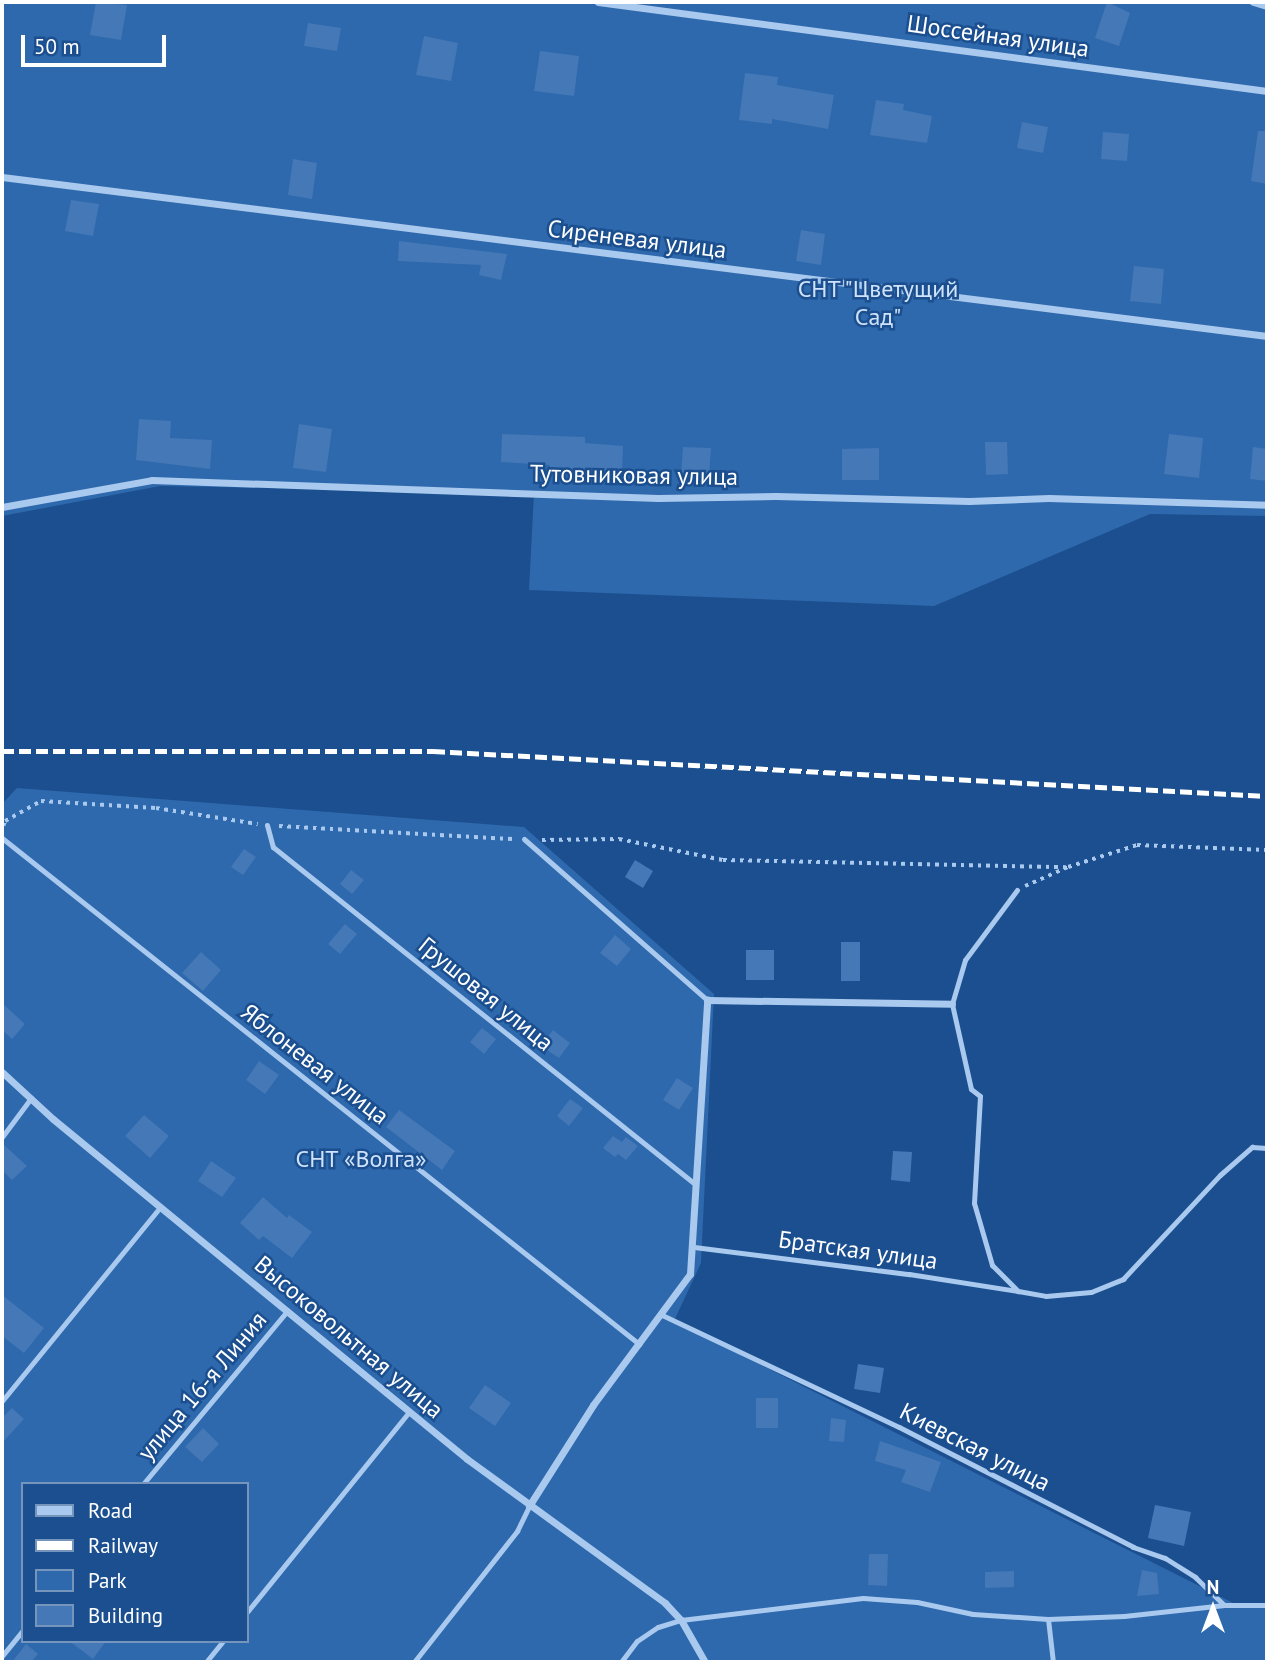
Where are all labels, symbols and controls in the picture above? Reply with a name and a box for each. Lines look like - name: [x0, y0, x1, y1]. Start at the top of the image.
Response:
- street label: Шоссейная улица: [905, 9, 1091, 63]
- scale bar: [24, 21, 170, 65]
- text: 50 m: [34, 33, 80, 60]
- street label: Сиреневая улица: [546, 214, 728, 264]
- park label: СНТ "Цветущий Сад": [796, 275, 960, 331]
- street label: Тутовниковая улица: [530, 459, 738, 491]
- street label: Грушовая улица: [413, 931, 559, 1057]
- street label: Яблоневая улица: [236, 997, 394, 1131]
- park label: СНТ «Волга»: [295, 1145, 427, 1173]
- street label: Братская улица: [777, 1225, 939, 1275]
- street label: Высоковольтная улица: [249, 1250, 449, 1424]
- street label: улица 16-я Линия: [131, 1306, 273, 1466]
- street label: Киевская улица: [895, 1397, 1055, 1497]
- legend: [21, 1482, 248, 1643]
- text: Road: [88, 1497, 132, 1524]
- text: Railway: [88, 1532, 158, 1559]
- text: Park: [88, 1567, 127, 1594]
- north arrow: [1178, 1573, 1248, 1643]
- text: N: [1207, 1575, 1219, 1599]
- text: Building: [88, 1602, 163, 1629]

